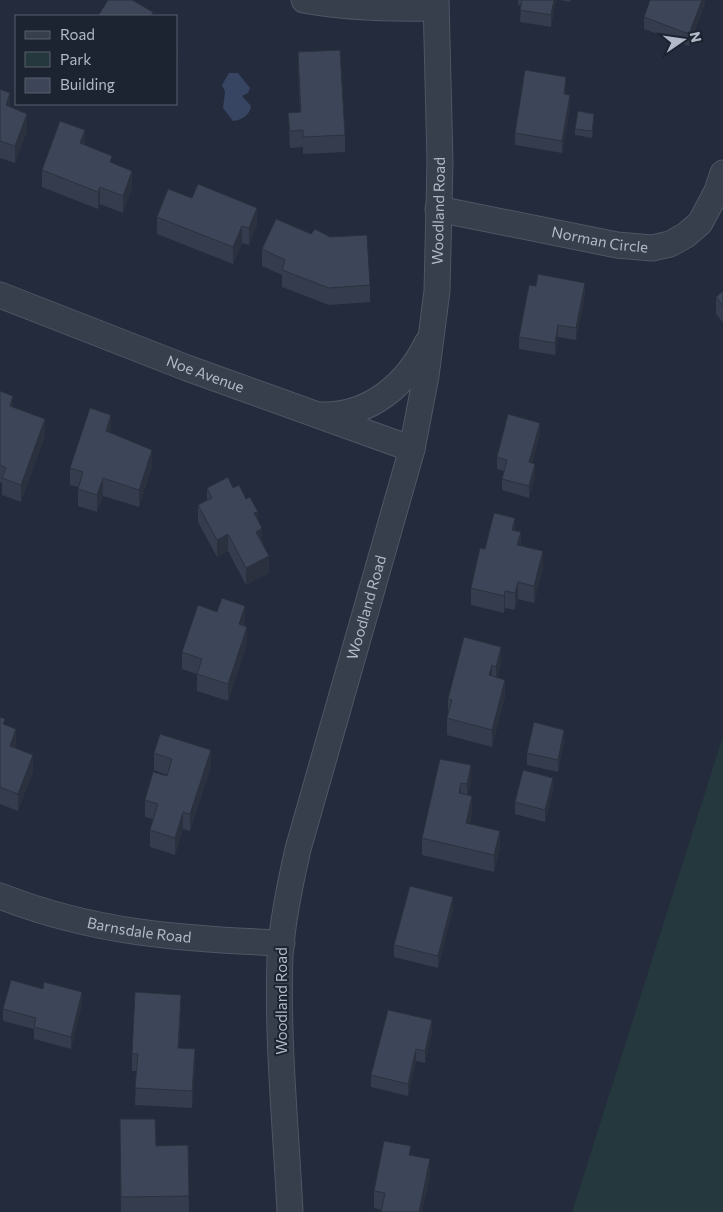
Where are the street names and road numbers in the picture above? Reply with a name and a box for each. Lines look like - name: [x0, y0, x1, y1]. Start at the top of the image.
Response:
- street label: Woodland Road: [428, 157, 448, 265]
- street label: Norman Circle: [550, 222, 649, 256]
- street label: Noe Avenue: [164, 351, 247, 396]
- street label: Woodland Road: [342, 553, 389, 662]
- street label: Barnsdale Road: [86, 913, 192, 946]
- street label: Woodland Road: [272, 947, 290, 1055]

